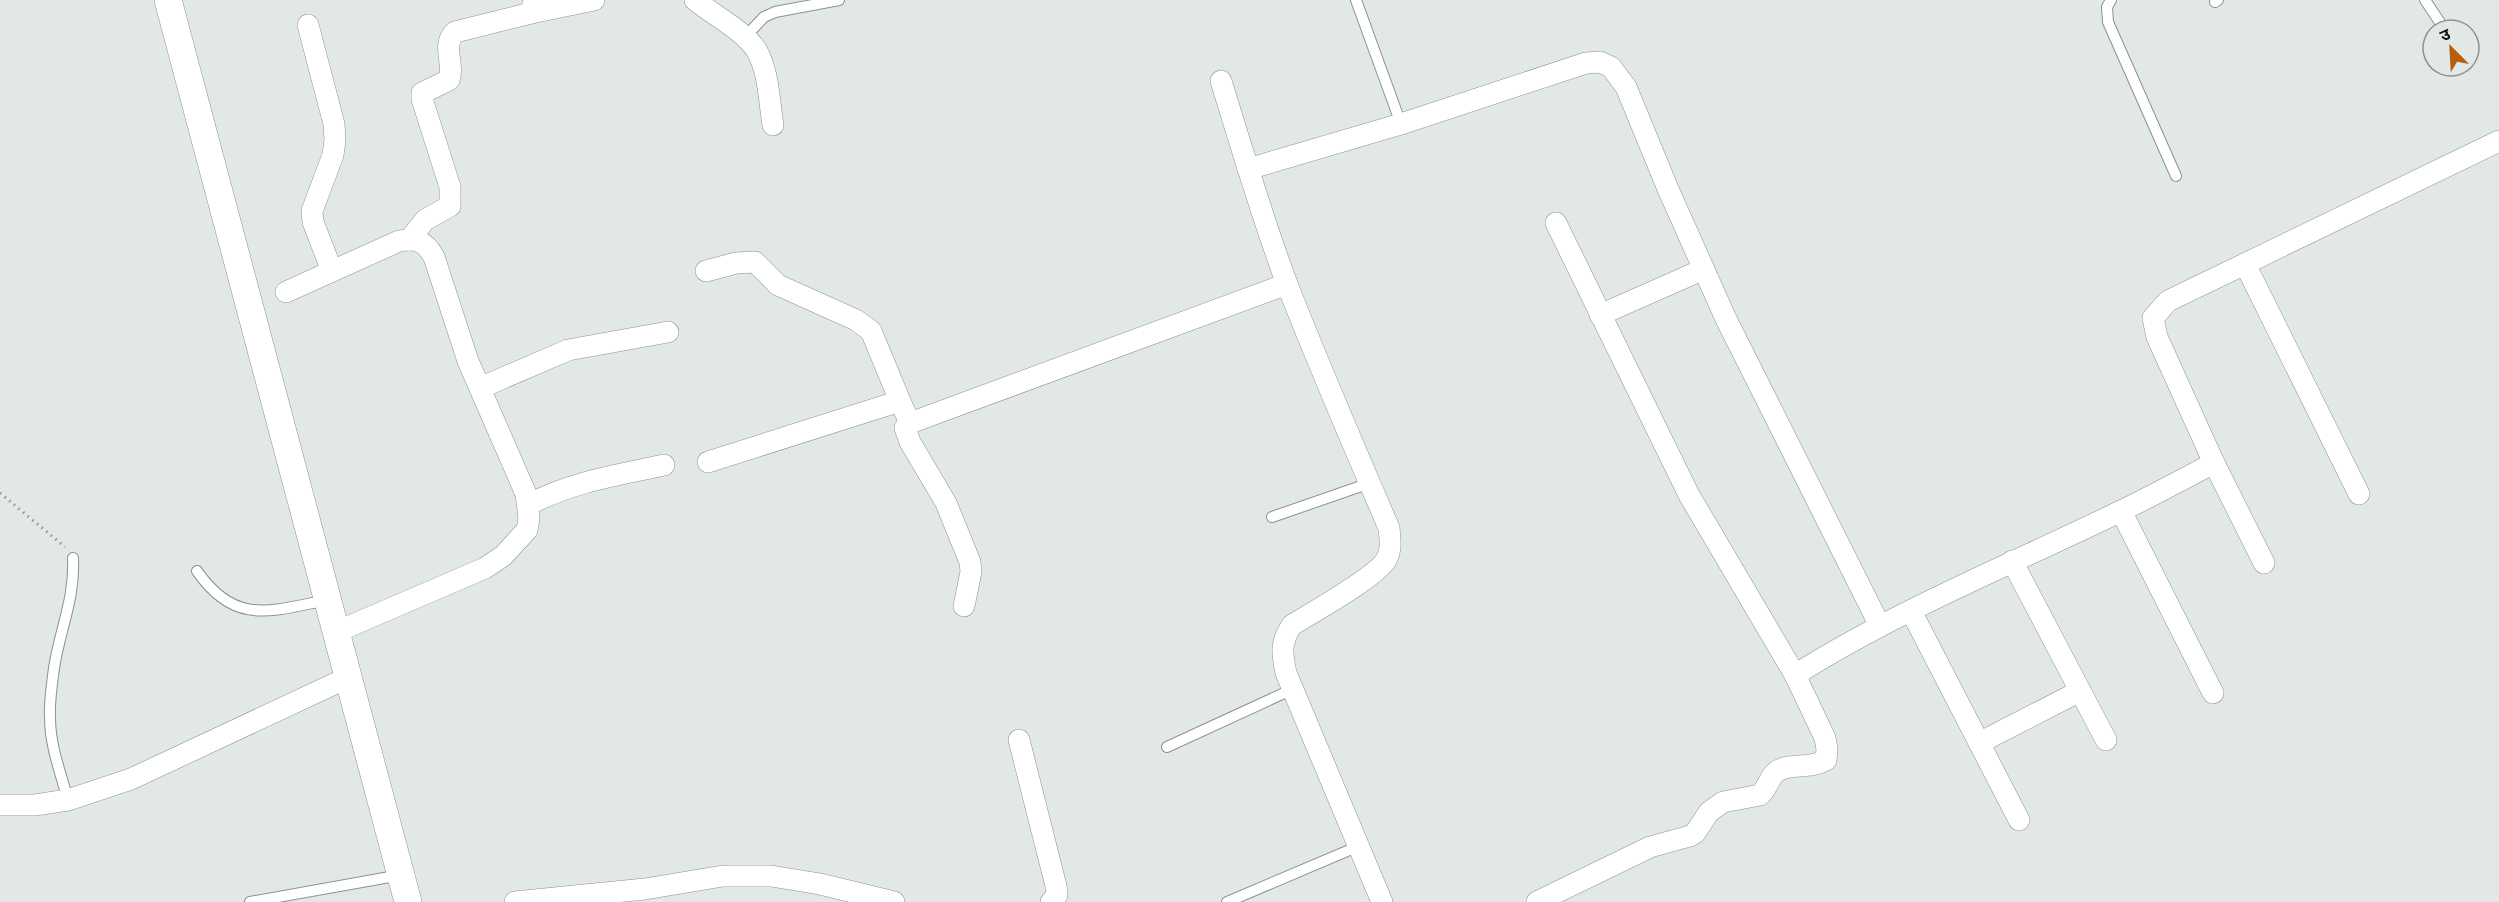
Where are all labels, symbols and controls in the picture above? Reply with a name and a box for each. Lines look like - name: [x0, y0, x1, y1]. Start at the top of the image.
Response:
- north arrow: [2421, 18, 2481, 78]
- text: उ: [2436, 22, 2454, 46]

